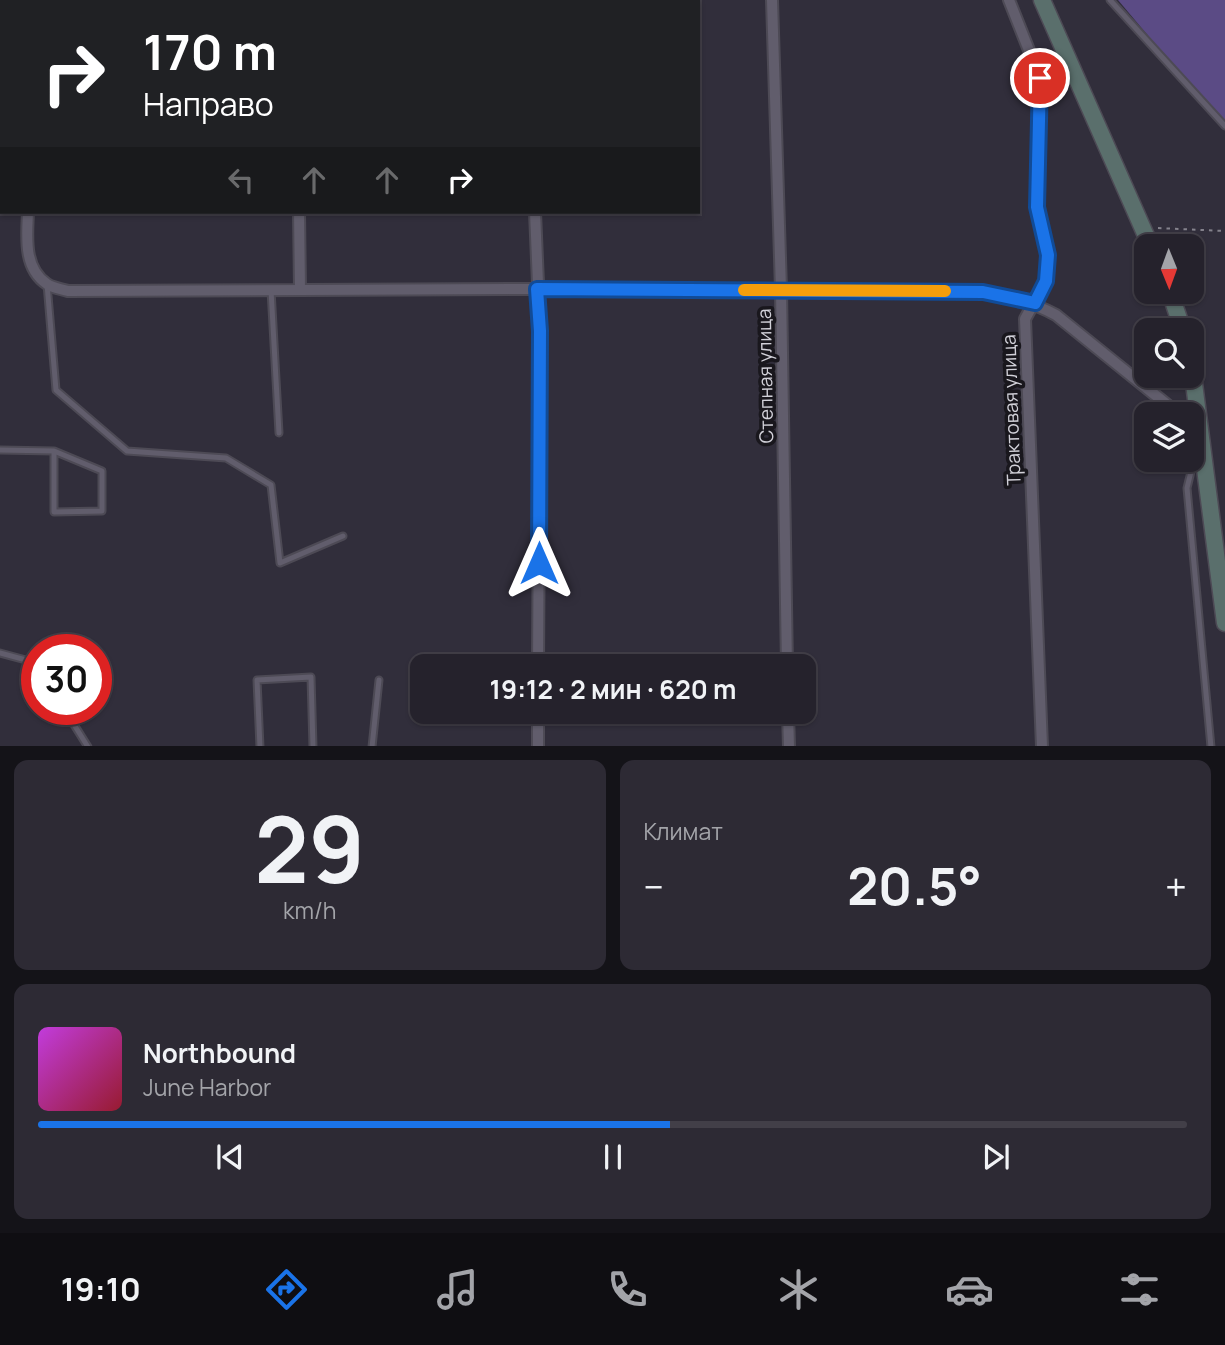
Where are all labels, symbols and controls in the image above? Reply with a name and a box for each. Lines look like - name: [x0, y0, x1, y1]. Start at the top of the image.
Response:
- text: 170 m: [143, 18, 277, 85]
- icon: right: [28, 28, 119, 119]
- pin: [1010, 48, 1070, 108]
- icon: arrive: [1021, 59, 1059, 97]
- text: Направо: [143, 82, 274, 126]
- icon: left: [222, 161, 260, 199]
- icon: ahead: [295, 161, 333, 199]
- icon: ahead: [368, 161, 406, 199]
- icon: right: [441, 161, 479, 199]
- north arrow: [1134, 234, 1204, 304]
- map controls: [1134, 234, 1204, 472]
- street label: Степная улица: [751, 308, 779, 444]
- button: search: [1134, 318, 1204, 388]
- street label: Трактовая улица: [995, 334, 1027, 486]
- button: layers: [1134, 402, 1204, 472]
- position arrow: [502, 526, 576, 600]
- speed limit sign: 30: [21, 634, 112, 725]
- text: 19:12 · 2 мин · 620 m: [490, 671, 736, 707]
- text: 29: [254, 786, 365, 910]
- text: Климат: [644, 815, 723, 847]
- text: 20.5°: [847, 850, 982, 921]
- text: −: [644, 860, 664, 912]
- text: +: [1165, 860, 1187, 912]
- text: km/h: [283, 894, 337, 926]
- text: Northbound: [143, 1035, 296, 1071]
- text: June Harbor: [143, 1071, 271, 1103]
- icon: previous: [211, 1138, 249, 1176]
- icon: pause: [594, 1138, 632, 1176]
- icon: next: [977, 1138, 1015, 1176]
- icon: directions: [262, 1265, 311, 1314]
- icon: music: [433, 1265, 482, 1314]
- icon: phone: [603, 1265, 652, 1314]
- icon: climate: [774, 1265, 823, 1314]
- icon: car: [945, 1265, 994, 1314]
- icon: filters: [1115, 1265, 1164, 1314]
- text: 19:10: [61, 1267, 141, 1311]

